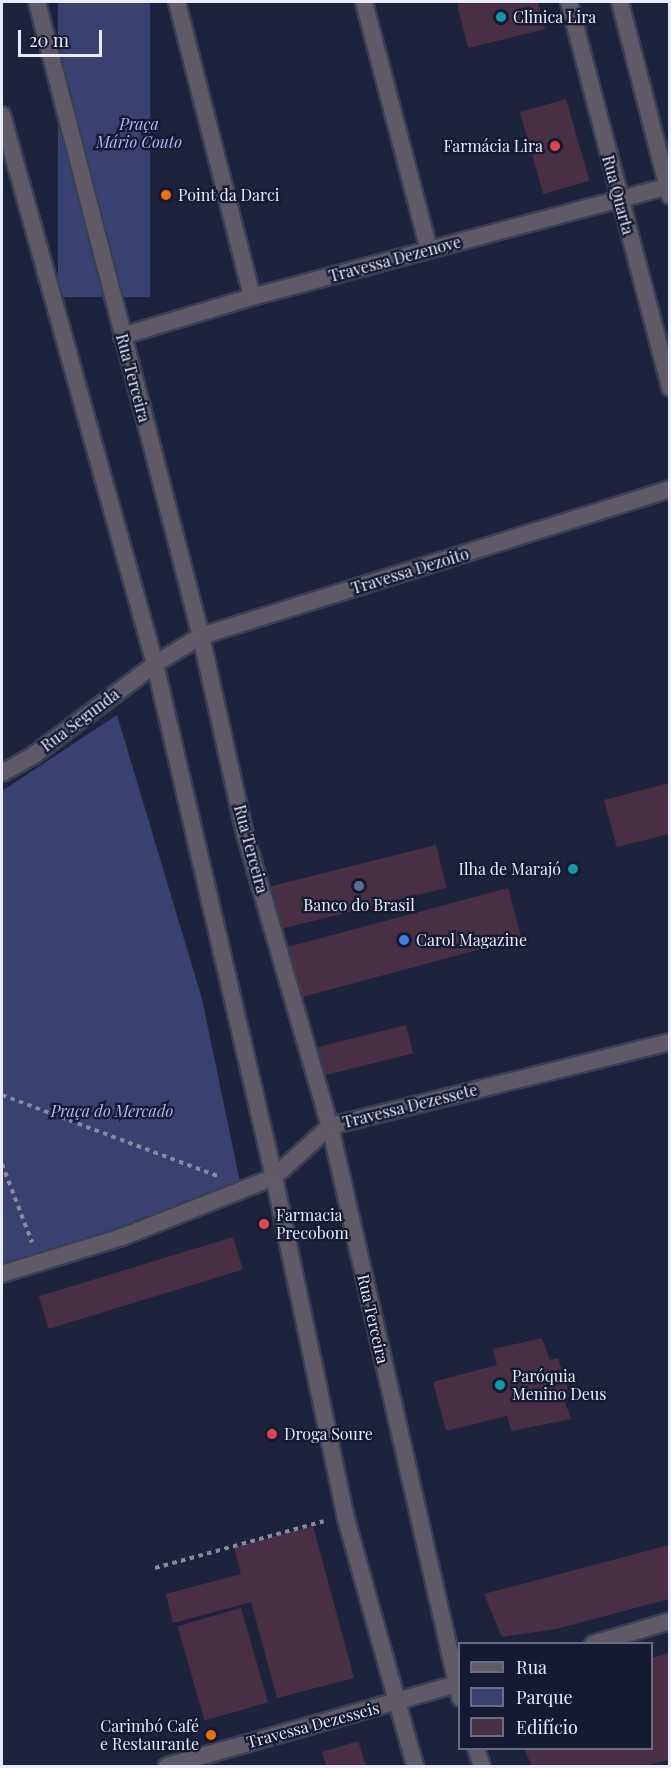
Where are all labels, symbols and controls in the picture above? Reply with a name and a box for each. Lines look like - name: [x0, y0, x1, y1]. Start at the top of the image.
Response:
- place label: Clinica Lira: [513, 7, 596, 27]
- marker: Clinica Lira: [494, 10, 508, 24]
- scale bar: [21, 18, 105, 56]
- text: 20 m: [29, 28, 69, 52]
- park label: Praça Mário Couto: [96, 114, 182, 152]
- place label: Farmácia Lira: [443, 136, 543, 156]
- marker: Farmácia Lira: [548, 139, 562, 153]
- street label: Rua Quarta: [598, 153, 638, 237]
- place label: Point da Darci: [178, 185, 280, 205]
- marker: Point da Darci: [159, 188, 173, 202]
- street label: Travessa Dezenove: [327, 232, 463, 286]
- street label: Rua Terceira: [112, 331, 154, 425]
- street label: Travessa Dezoito: [349, 544, 471, 598]
- street label: Rua Segunda: [37, 684, 123, 756]
- street label: Rua Terceira: [230, 802, 272, 896]
- place label: Ilha de Marajó: [458, 859, 561, 879]
- marker: Ilha de Marajó: [566, 862, 580, 876]
- marker: Banco do Brasil: [352, 879, 366, 893]
- place label: Banco do Brasil: [303, 895, 415, 915]
- place label: Carol Magazine: [416, 930, 527, 950]
- marker: Carol Magazine: [397, 933, 411, 947]
- street label: Travessa Dezessete: [340, 1080, 480, 1132]
- park label: Praça do Mercado: [51, 1101, 173, 1121]
- place label: Farmacia Precobom: [276, 1205, 349, 1243]
- marker: Farmacia Precobom: [257, 1217, 271, 1231]
- street label: Rua Terceira: [353, 1272, 393, 1366]
- place label: Paróquia Menino Deus: [512, 1366, 606, 1404]
- marker: Paróquia Menino Deus: [493, 1378, 507, 1392]
- place label: Droga Soure: [284, 1424, 373, 1444]
- marker: Droga Soure: [265, 1427, 279, 1441]
- legend: [458, 1642, 653, 1750]
- text: Rua: [516, 1655, 547, 1679]
- text: Parque: [516, 1685, 573, 1709]
- street label: Travessa Dezesseis: [245, 1698, 381, 1752]
- text: Edifício: [516, 1715, 578, 1739]
- place label: Carimbó Café e Restaurante: [100, 1716, 199, 1754]
- marker: Carimbó Café e Restaurante: [204, 1728, 218, 1742]

